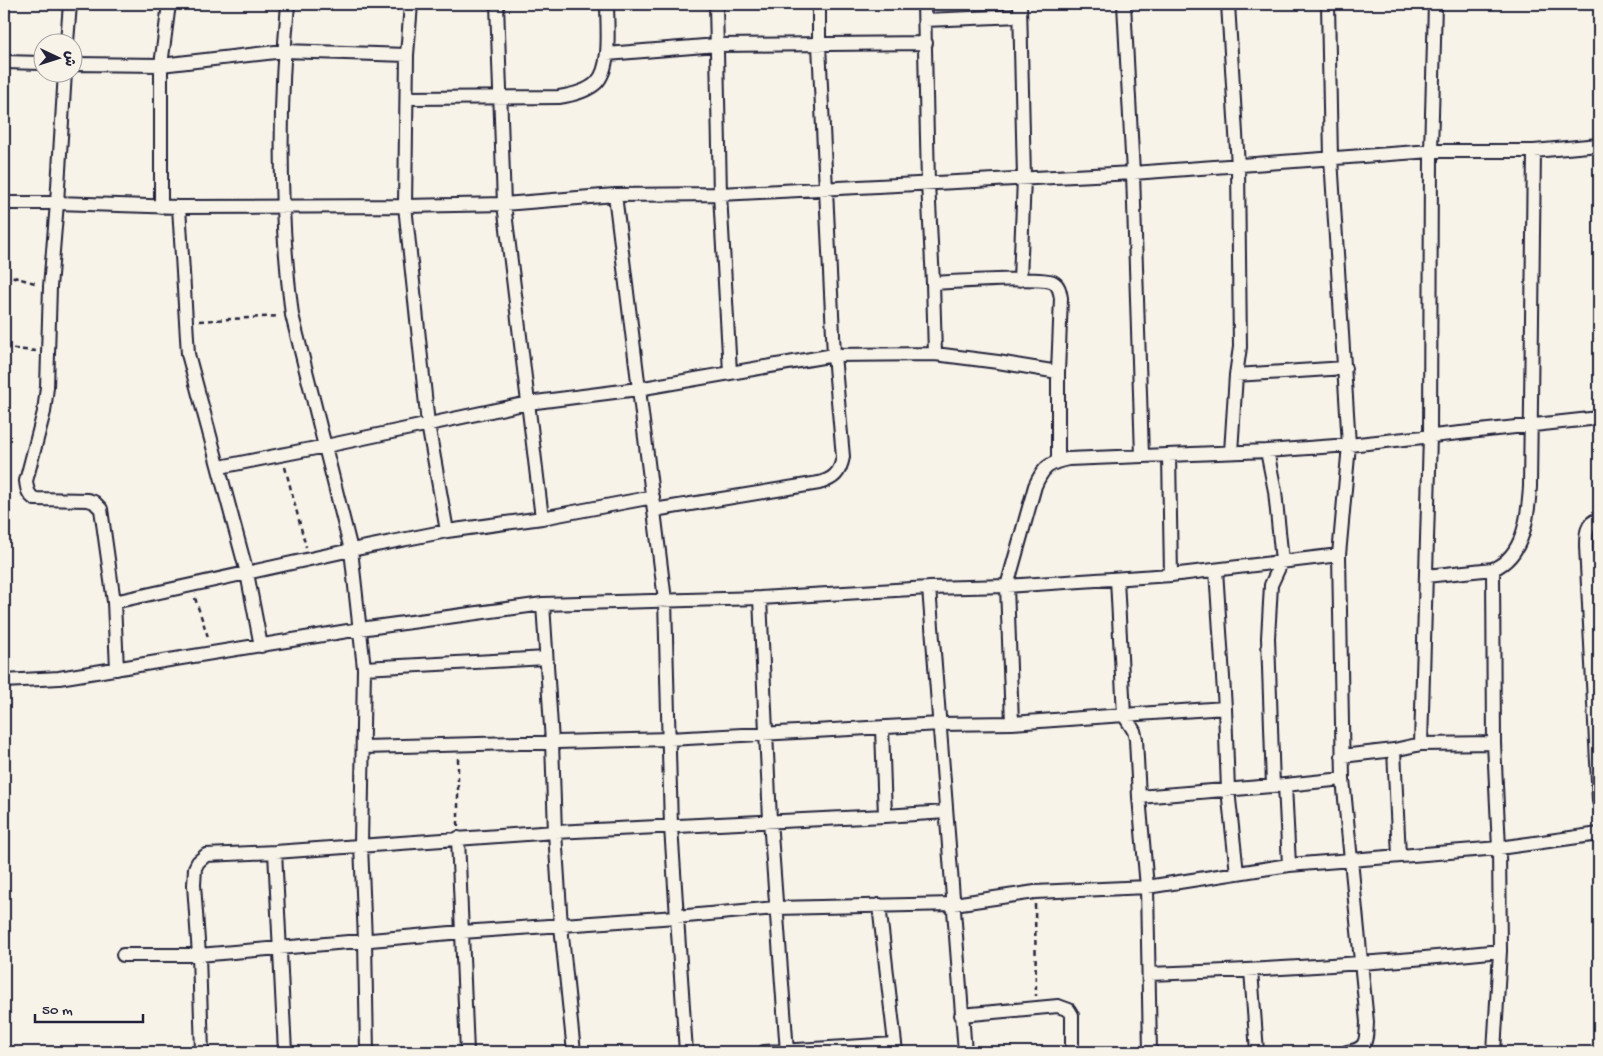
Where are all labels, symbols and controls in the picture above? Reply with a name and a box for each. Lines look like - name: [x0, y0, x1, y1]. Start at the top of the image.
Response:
- north arrow: [32, 32, 82, 82]
- text: ش: [59, 50, 77, 67]
- scale bar: [35, 991, 142, 1023]
- text: 50 m: [42, 1002, 73, 1020]

